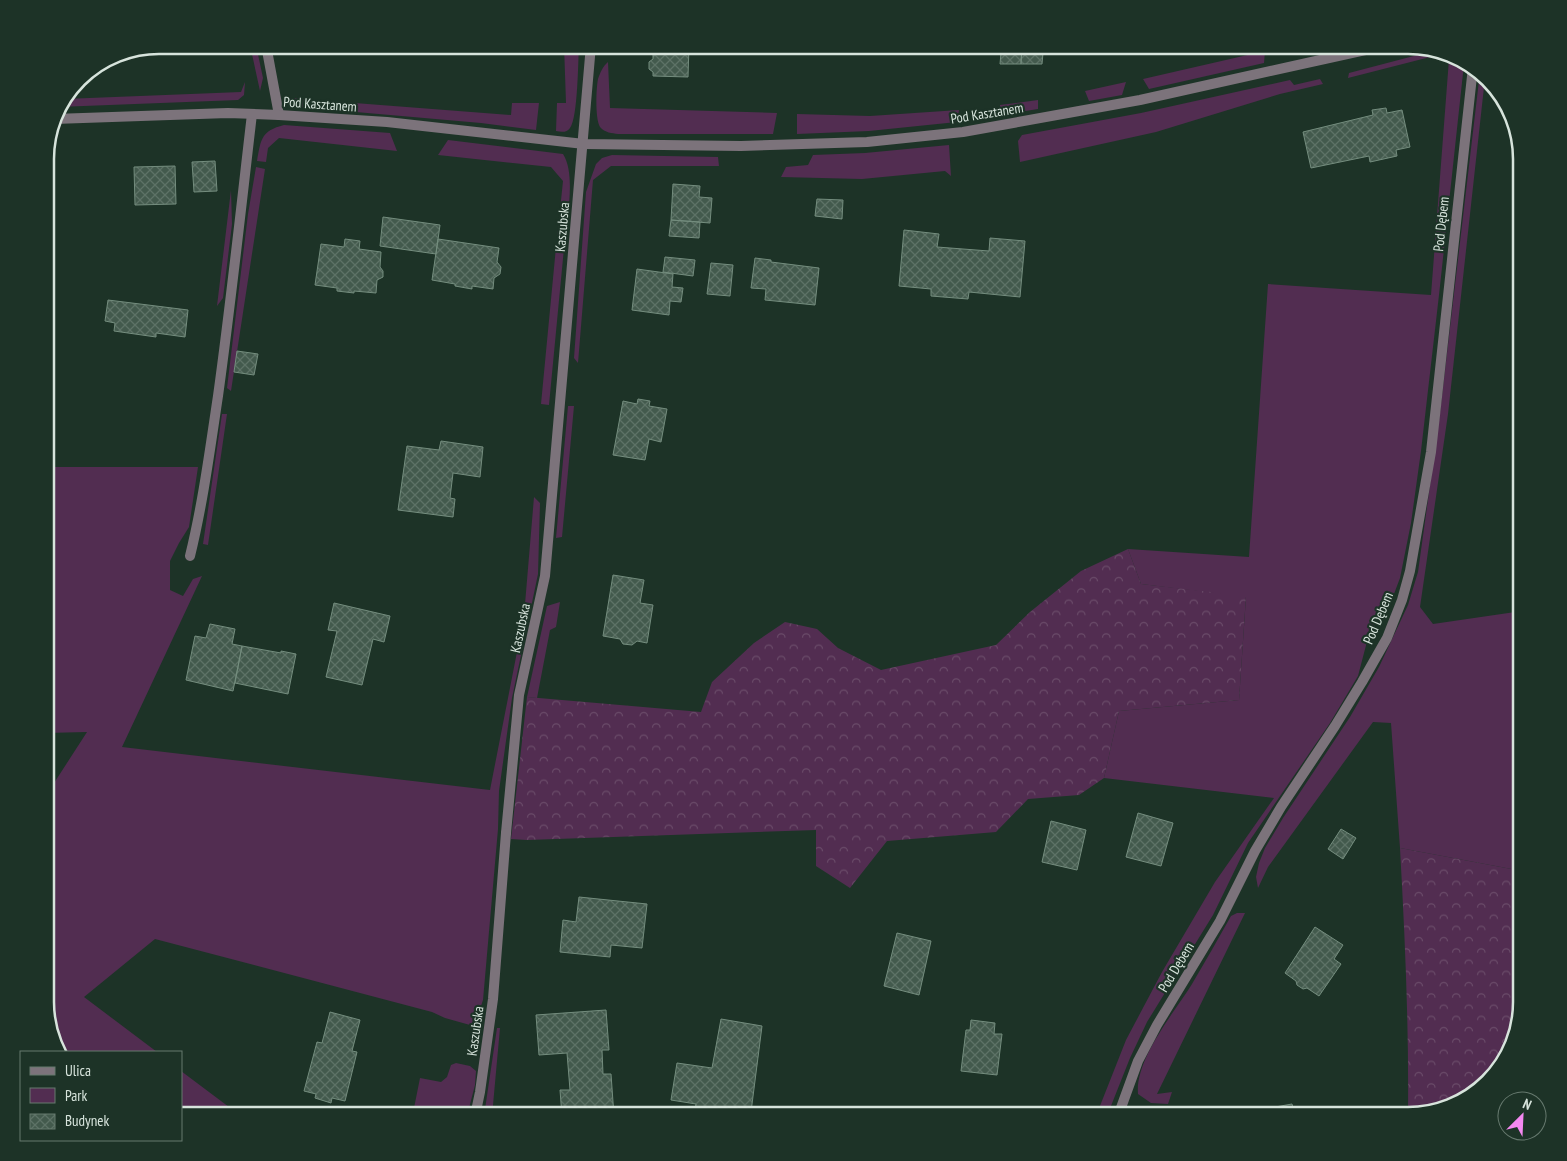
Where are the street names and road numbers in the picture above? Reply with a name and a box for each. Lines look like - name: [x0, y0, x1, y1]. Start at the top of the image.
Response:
- street label: Pod Kasztanem: [283, 92, 357, 116]
- street label: Pod Kasztanem: [949, 98, 1025, 128]
- street label: Pod Dębem: [1429, 196, 1453, 252]
- street label: Kaszubska: [551, 201, 573, 253]
- street label: Pod Dębem: [1359, 589, 1397, 647]
- street label: Kaszubska: [506, 602, 534, 654]
- street label: Pod Dębem: [1154, 939, 1198, 995]
- street label: Kaszubska: [463, 1005, 487, 1057]

